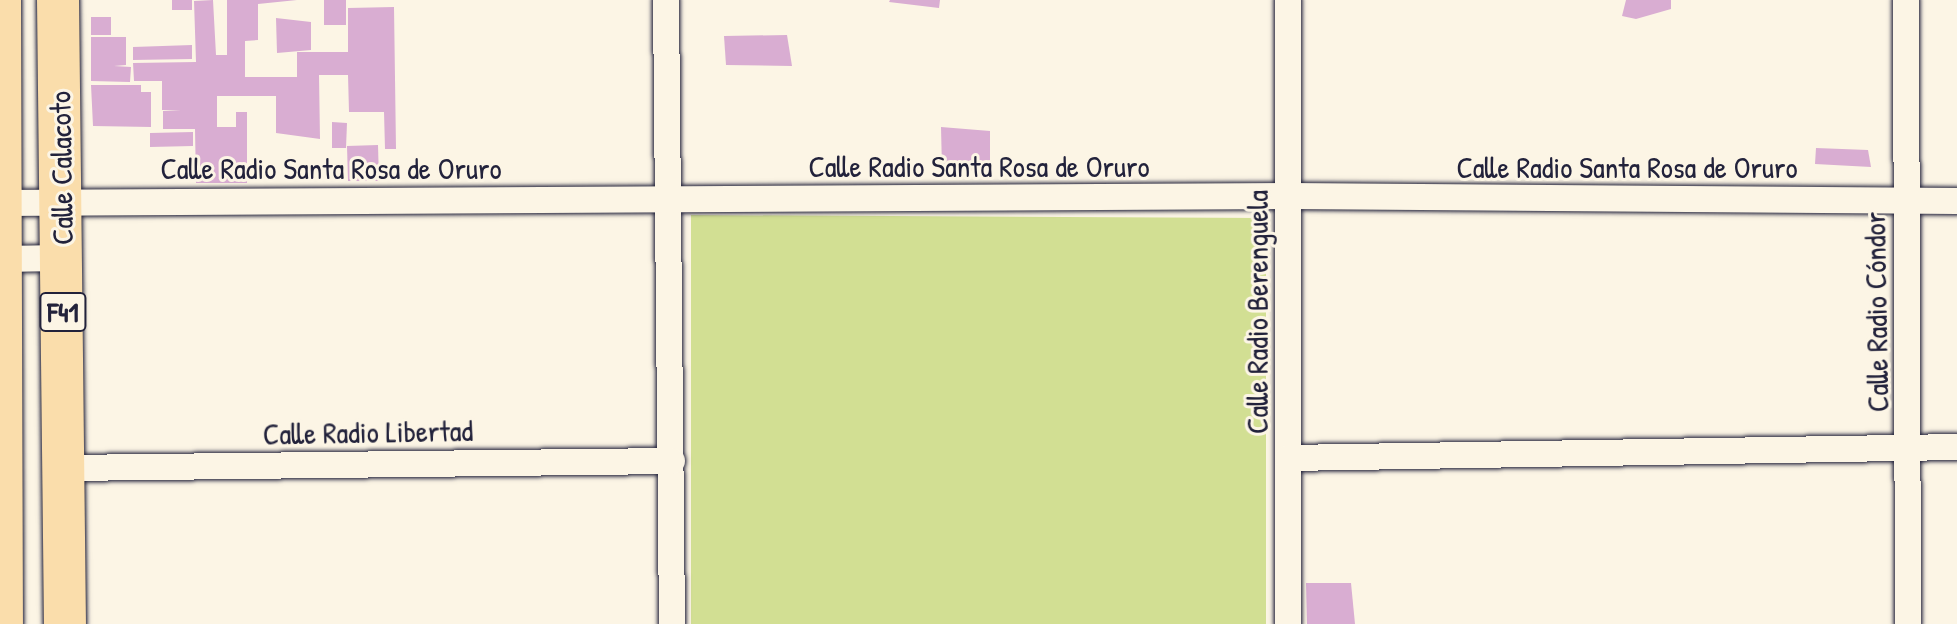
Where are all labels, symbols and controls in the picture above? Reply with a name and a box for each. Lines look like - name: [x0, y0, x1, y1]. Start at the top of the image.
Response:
- street label: Calle Calacoto: [42, 91, 80, 245]
- street label: Calle Radio Santa Rosa de Oruro: [808, 148, 1150, 184]
- street label: Calle Radio Santa Rosa de Oruro: [1456, 149, 1798, 185]
- street label: Calle Radio Santa Rosa de Oruro: [160, 150, 502, 186]
- street label: Calle Radio Berenguela: [1239, 190, 1275, 434]
- street label: Calle Radio Cóndor: [1856, 212, 1896, 412]
- road number: F41: [39, 288, 87, 336]
- street label: Calle Radio Libertad: [263, 412, 473, 452]

